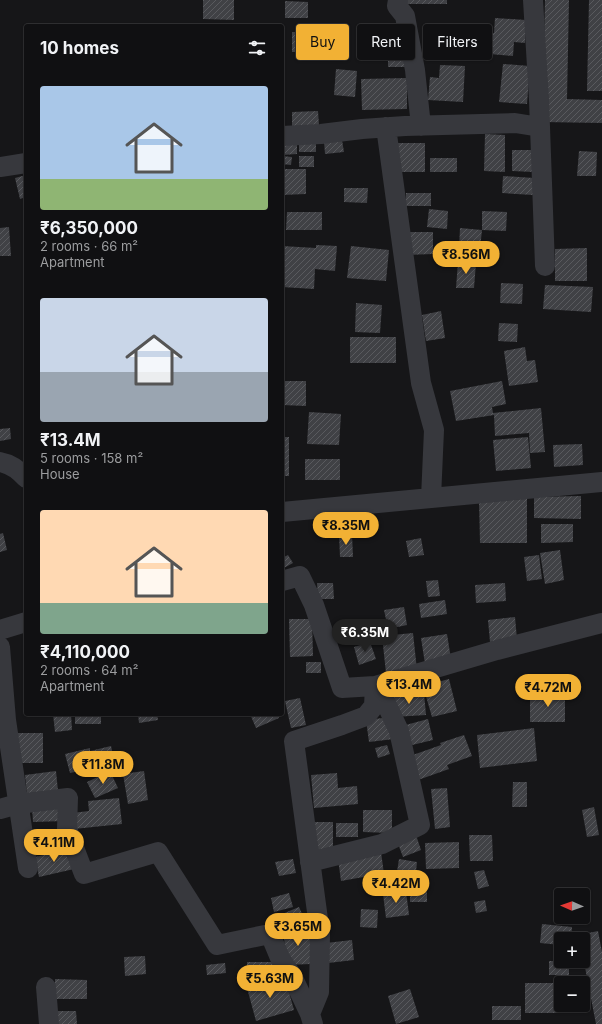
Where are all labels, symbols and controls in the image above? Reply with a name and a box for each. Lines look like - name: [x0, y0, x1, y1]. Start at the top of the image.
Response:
- chip: Buy: [296, 24, 349, 60]
- chip: Rent: [357, 24, 415, 60]
- chip: Filters: [423, 24, 492, 60]
- icon: filters: [246, 37, 268, 59]
- text: 10 homes: [40, 38, 119, 58]
- icon: home: [118, 112, 190, 184]
- text: ₹6,350,000: [40, 218, 138, 238]
- text: 2 rooms · 66 m²: [40, 238, 138, 254]
- pin: ₹8.56M: [433, 241, 499, 275]
- text: ₹8.56M: [442, 246, 490, 262]
- text: Apartment: [40, 254, 105, 270]
- icon: home: [118, 324, 190, 396]
- text: ₹13.4M: [40, 430, 101, 450]
- text: 5 rooms · 158 m²: [40, 450, 143, 466]
- text: House: [40, 466, 80, 482]
- pin: ₹8.35M: [313, 512, 379, 546]
- text: ₹8.35M: [322, 517, 370, 533]
- icon: home: [118, 536, 190, 608]
- pin: ₹6.35M: [332, 619, 398, 653]
- text: ₹6.35M: [341, 624, 389, 640]
- text: ₹4,110,000: [40, 642, 130, 662]
- text: 2 rooms · 64 m²: [40, 662, 138, 678]
- pin: ₹13.4M: [376, 671, 442, 705]
- pin: ₹4.72M: [515, 674, 581, 708]
- text: ₹13.4M: [386, 676, 432, 692]
- text: Apartment: [40, 678, 105, 694]
- text: ₹4.72M: [524, 679, 572, 695]
- pin: ₹11.8M: [70, 751, 136, 785]
- text: ₹11.8M: [81, 756, 125, 772]
- pin: ₹4.11M: [21, 829, 87, 863]
- text: ₹4.11M: [33, 834, 75, 850]
- pin: ₹4.42M: [363, 870, 429, 904]
- text: ₹4.42M: [371, 875, 421, 891]
- north arrow: [554, 888, 590, 924]
- map controls: [554, 888, 590, 1012]
- pin: ₹3.65M: [265, 913, 331, 947]
- text: ₹3.65M: [274, 918, 322, 934]
- button: +: [554, 932, 590, 968]
- pin: ₹5.63M: [237, 965, 303, 999]
- text: ₹5.63M: [246, 970, 294, 986]
- button: −: [554, 976, 590, 1012]

